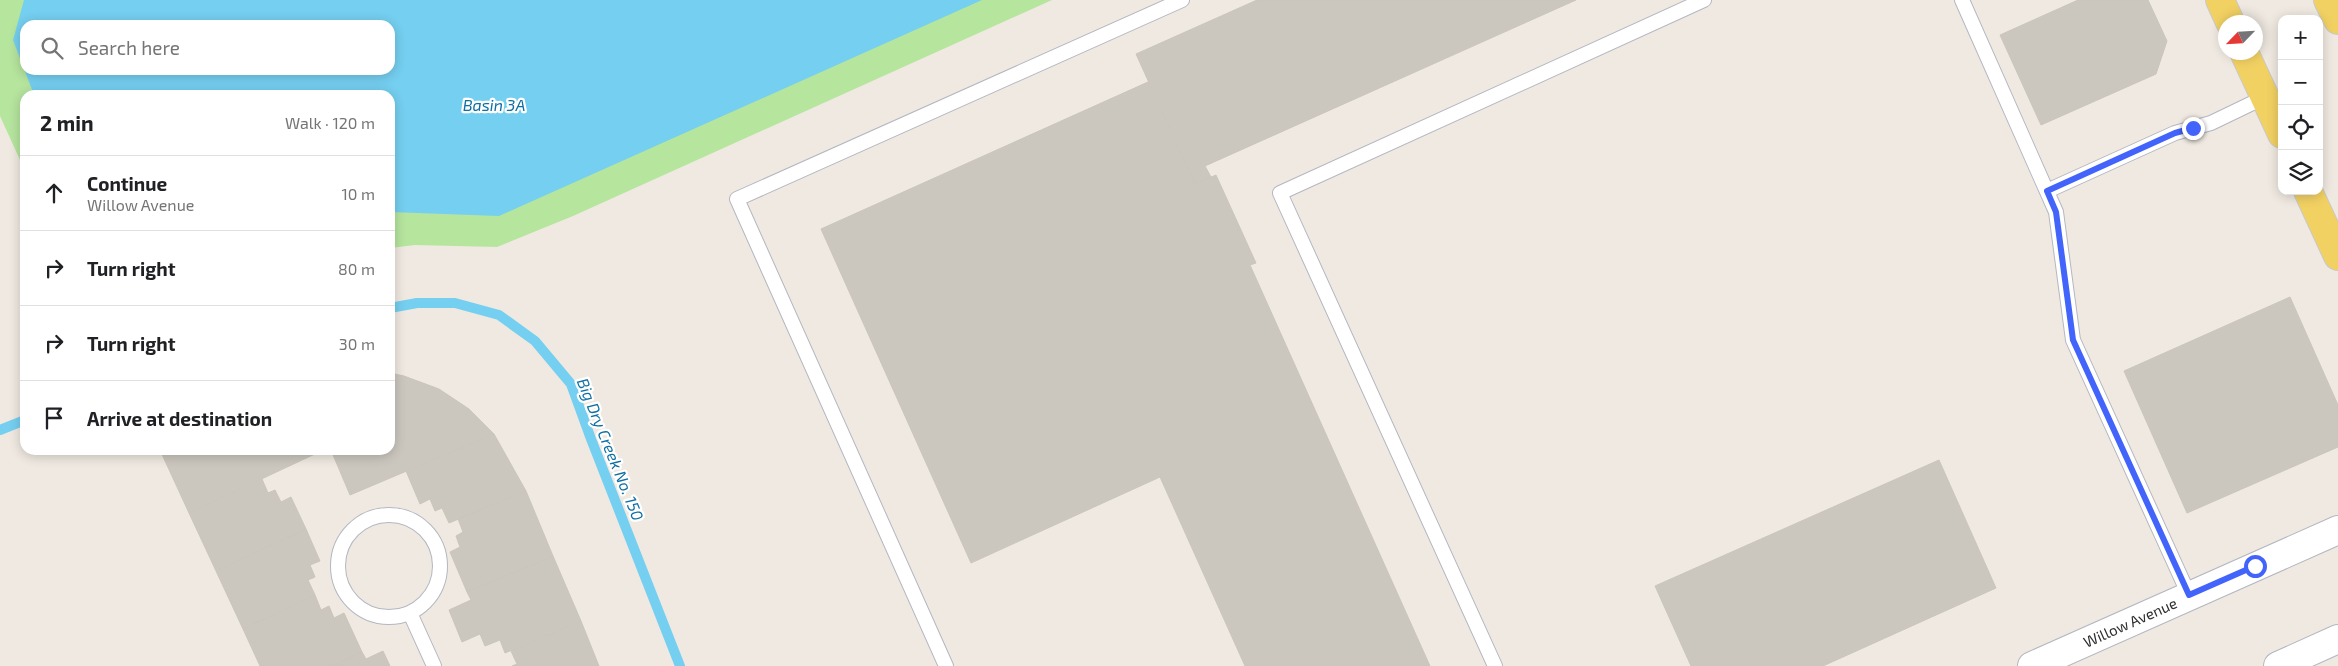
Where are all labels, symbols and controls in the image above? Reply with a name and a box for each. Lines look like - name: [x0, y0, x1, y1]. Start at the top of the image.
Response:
- north arrow: [2218, 15, 2263, 60]
- map controls: [2278, 15, 2323, 195]
- button: +: [2278, 15, 2323, 60]
- search box: [20, 20, 395, 75]
- icon: search: [38, 34, 66, 62]
- text: Search here: [78, 36, 180, 59]
- button: −: [2278, 60, 2323, 105]
- water label: Basin 3A: [463, 95, 525, 114]
- button: locate: [2278, 105, 2323, 150]
- text: 2 min: [40, 110, 94, 135]
- text: Walk · 120 m: [285, 113, 375, 132]
- route end: [2182, 117, 2205, 140]
- button: layers: [2278, 150, 2323, 195]
- text: Continue: [87, 172, 167, 195]
- icon: ahead: [40, 179, 68, 207]
- text: 10 m: [341, 184, 375, 203]
- text: Willow Avenue: [87, 195, 194, 214]
- icon: right: [40, 254, 68, 282]
- text: Turn right: [87, 257, 175, 280]
- text: 80 m: [338, 259, 375, 278]
- icon: right: [40, 329, 68, 357]
- text: Turn right: [87, 332, 175, 355]
- text: 30 m: [339, 334, 375, 353]
- water label: Big Dry Creek No. 150: [573, 375, 648, 523]
- icon: arrive: [40, 404, 68, 432]
- text: Arrive at destination: [87, 407, 272, 430]
- route start: [2244, 555, 2267, 578]
- street label: Willow Avenue: [2080, 593, 2180, 651]

